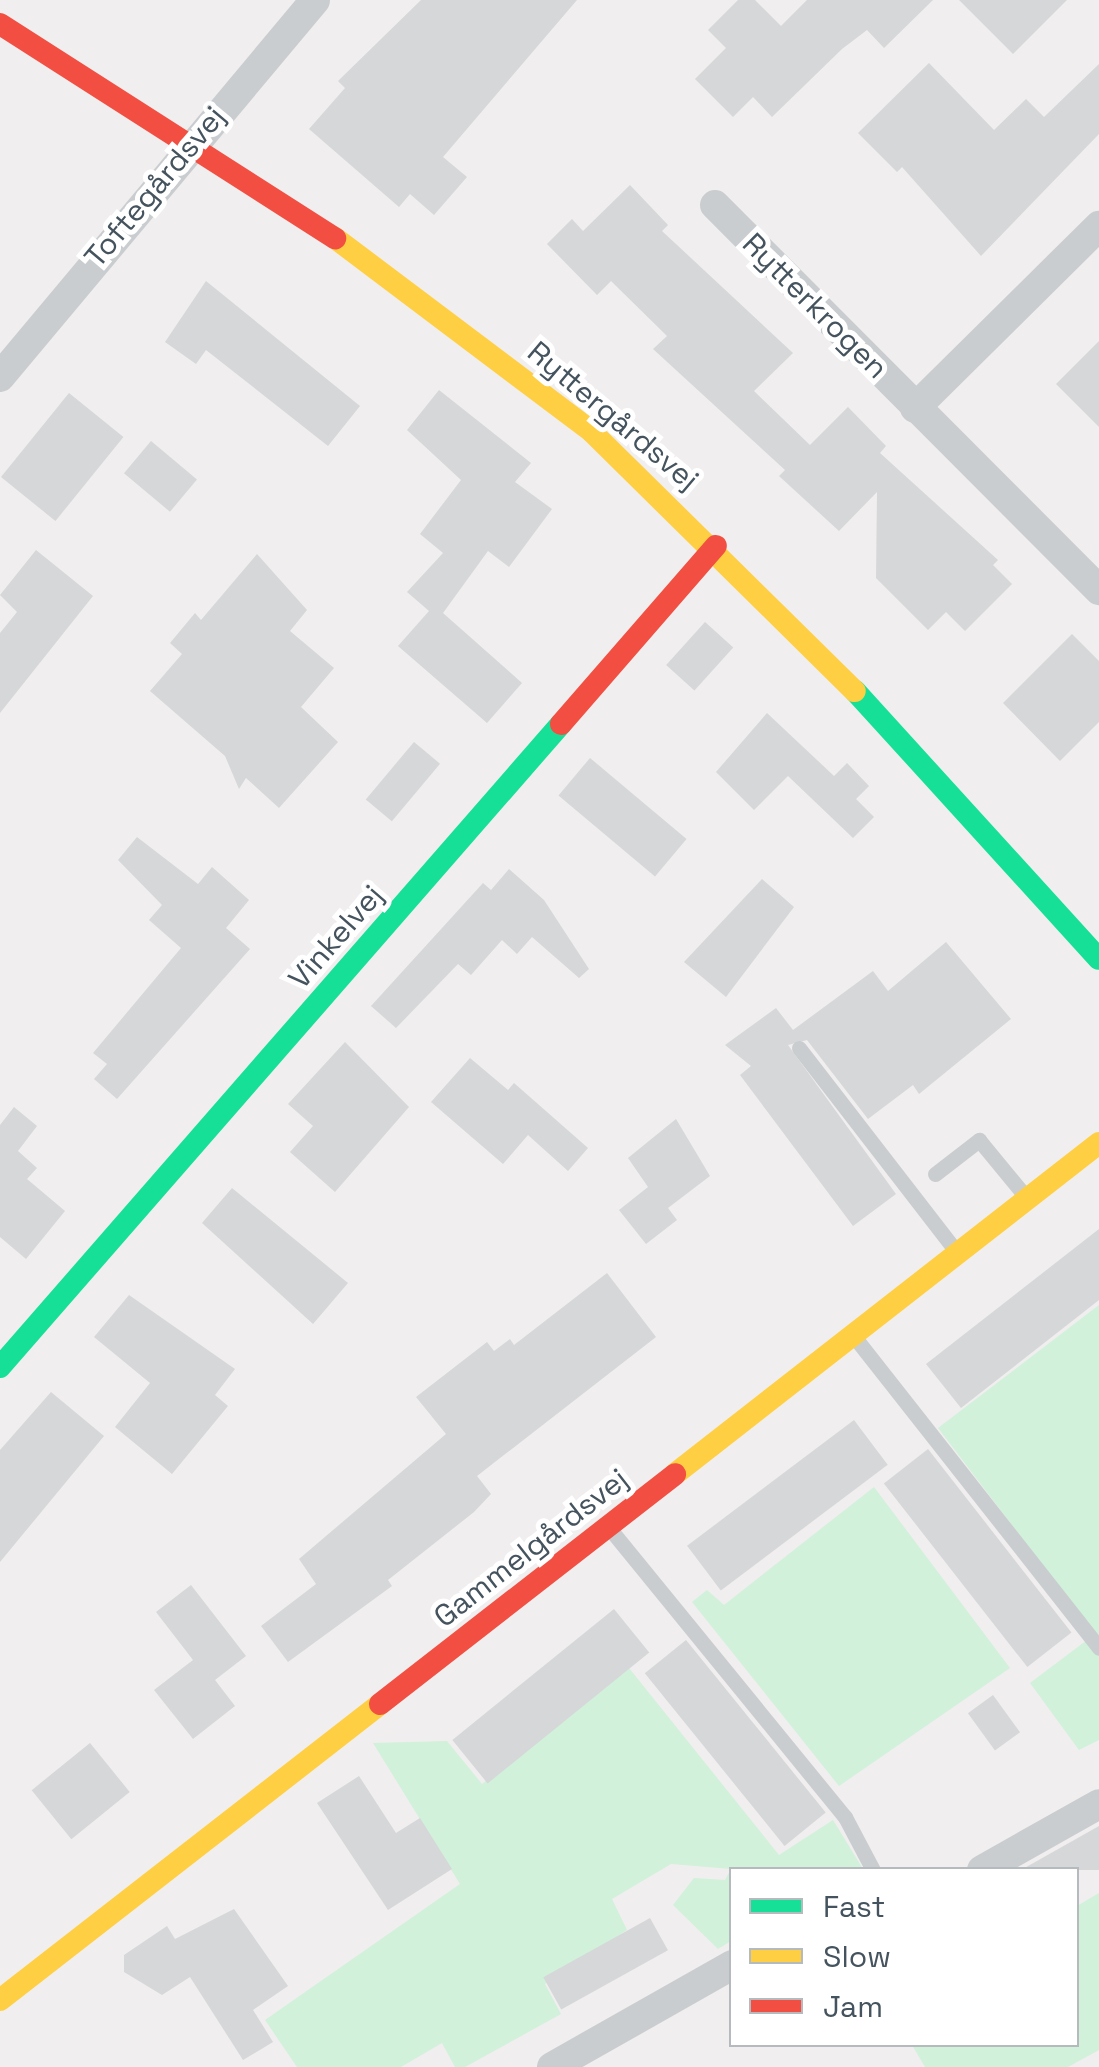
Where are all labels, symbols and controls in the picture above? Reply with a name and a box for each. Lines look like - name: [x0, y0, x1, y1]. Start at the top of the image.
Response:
- street label: Toftegårdsvej: [77, 99, 233, 275]
- street label: Rytterkrogen: [735, 226, 895, 386]
- street label: Ryttergårdsvej: [520, 334, 706, 498]
- street label: Vinkelvej: [281, 878, 391, 996]
- street label: Gammelgårdsvej: [427, 1461, 635, 1635]
- legend: [729, 1867, 1079, 2047]
- text: Fast: [823, 1887, 885, 1926]
- text: Slow: [823, 1937, 891, 1976]
- text: Jam: [823, 1987, 883, 2026]

